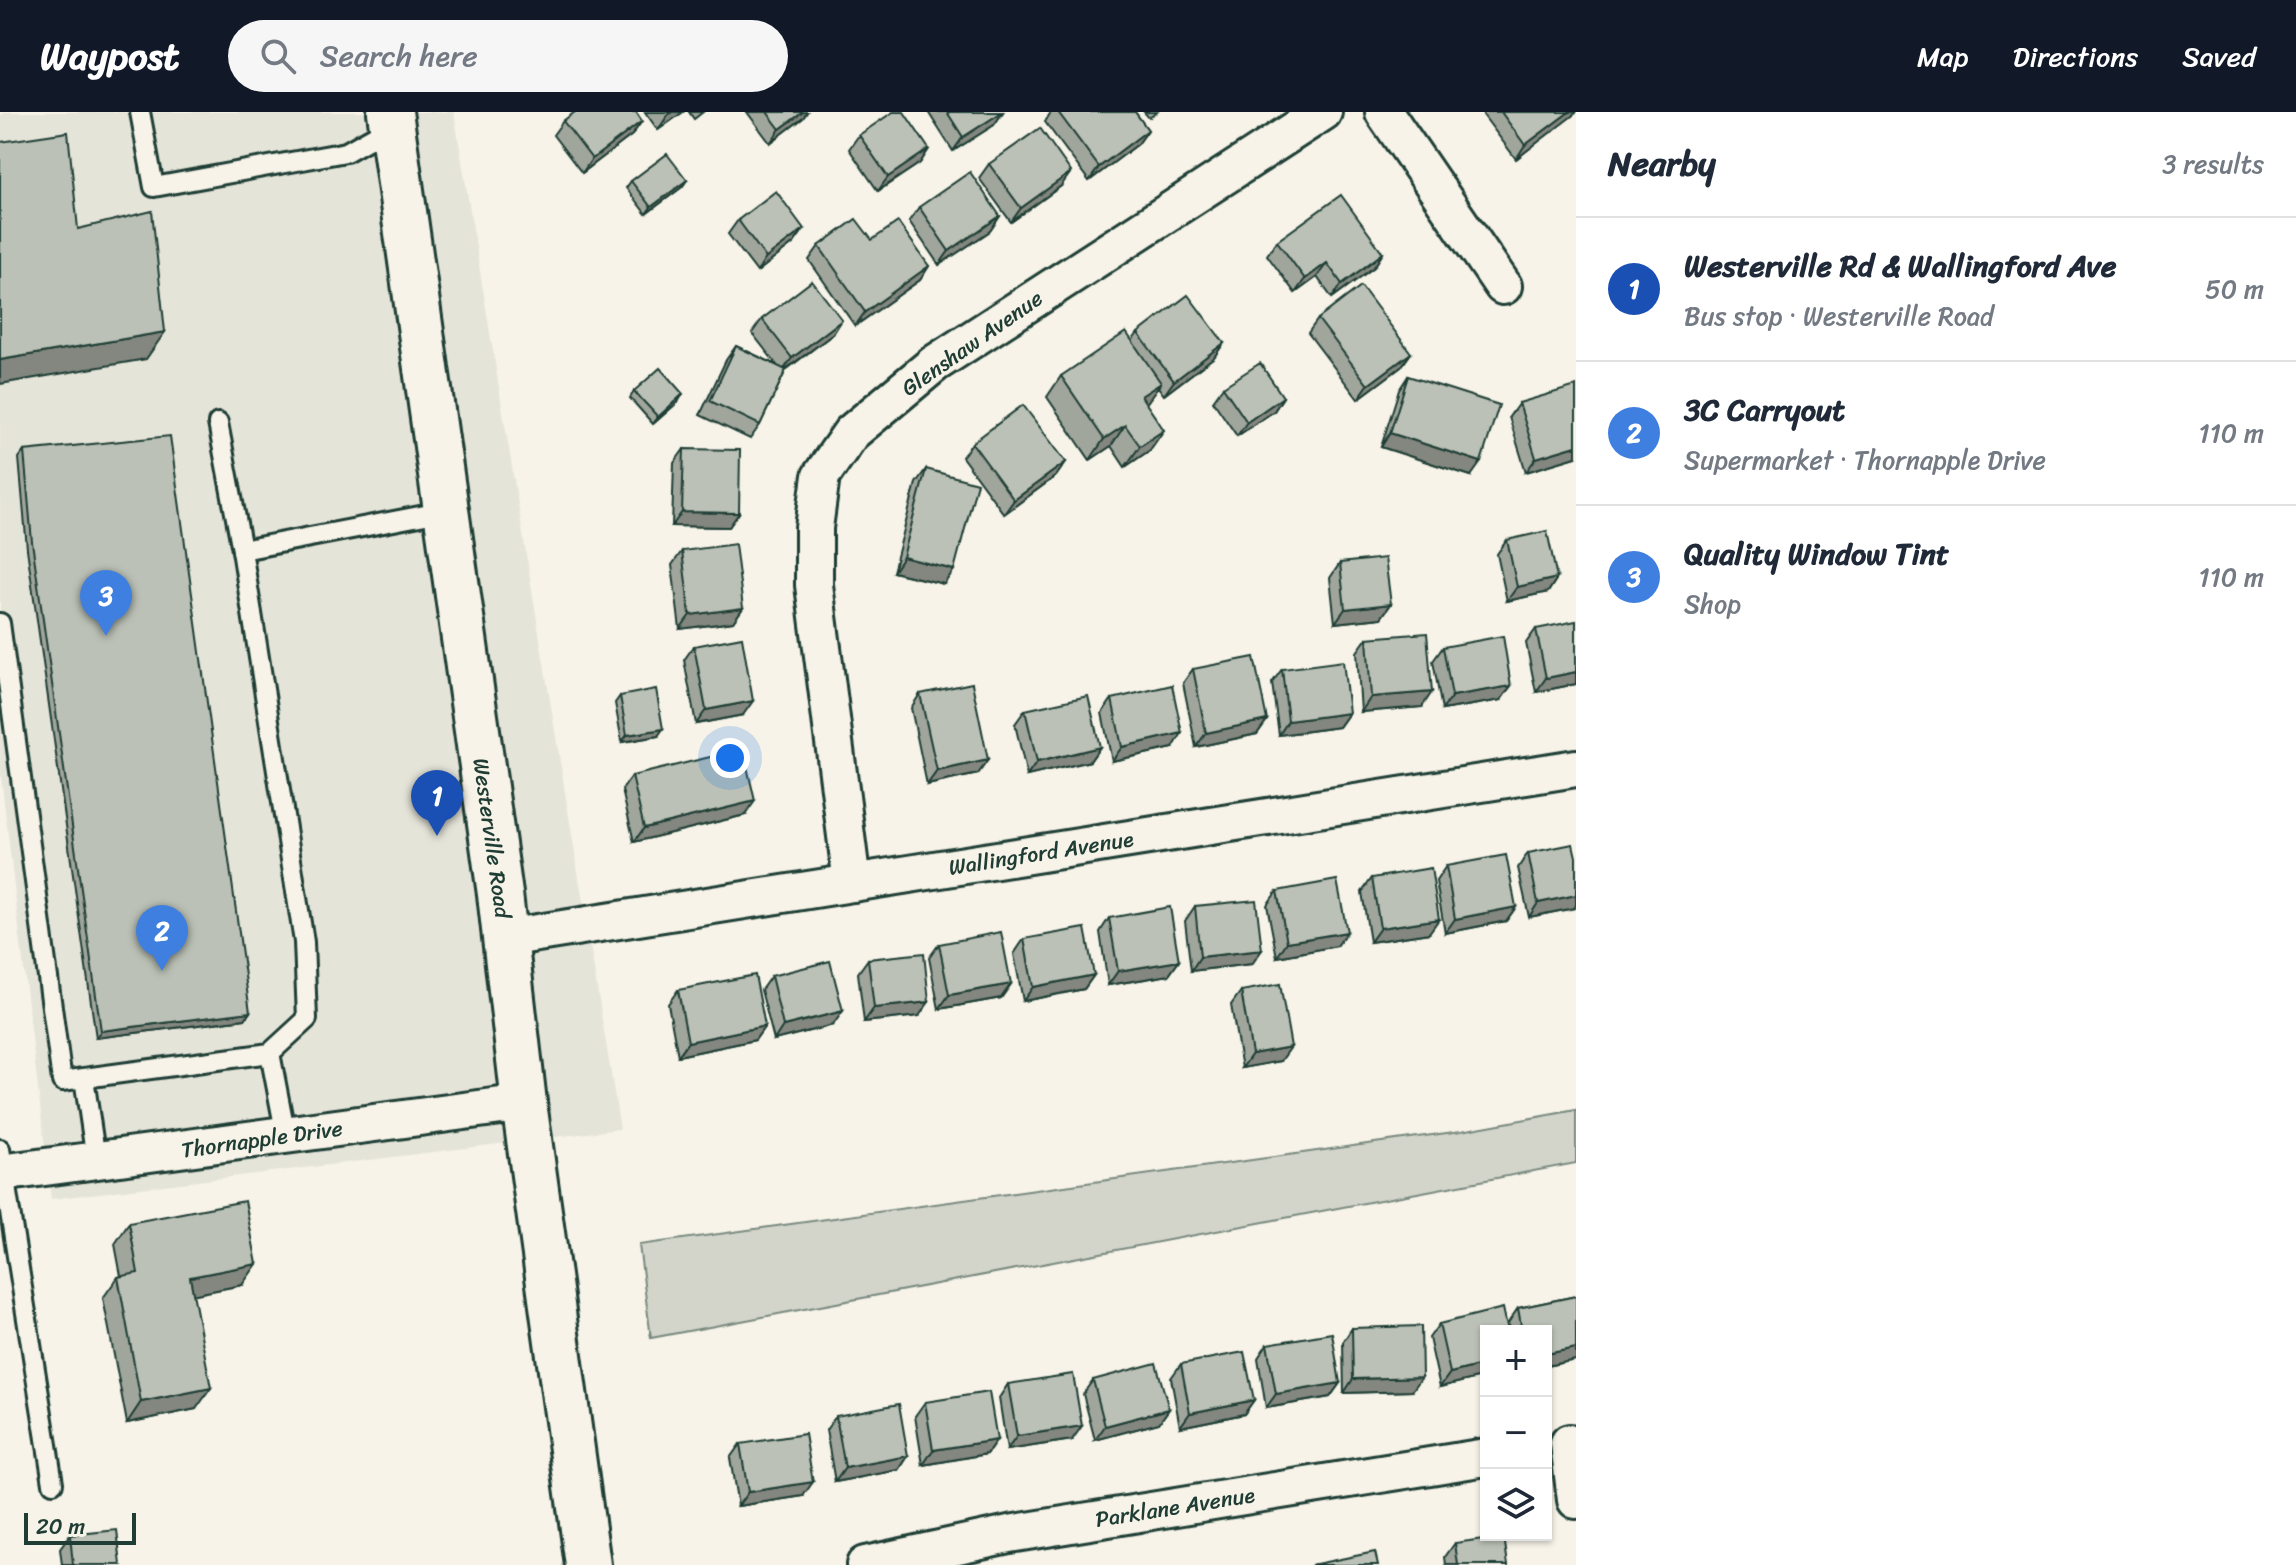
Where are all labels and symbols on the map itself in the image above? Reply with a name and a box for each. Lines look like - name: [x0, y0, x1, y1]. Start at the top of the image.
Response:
- street label: Glenshaw Avenue: [893, 279, 1051, 407]
- pin: 3: [80, 570, 132, 636]
- your location: [710, 738, 750, 778]
- street label: Westerville Road: [461, 755, 523, 922]
- pin: 1: [411, 770, 463, 836]
- street label: Wallingford Avenue: [946, 819, 1137, 887]
- pin: 2: [136, 905, 188, 971]
- street label: Thornapple Drive: [179, 1108, 345, 1170]
- street label: Parklane Avenue: [1092, 1475, 1258, 1539]
- scale bar: [24, 1509, 136, 1545]

